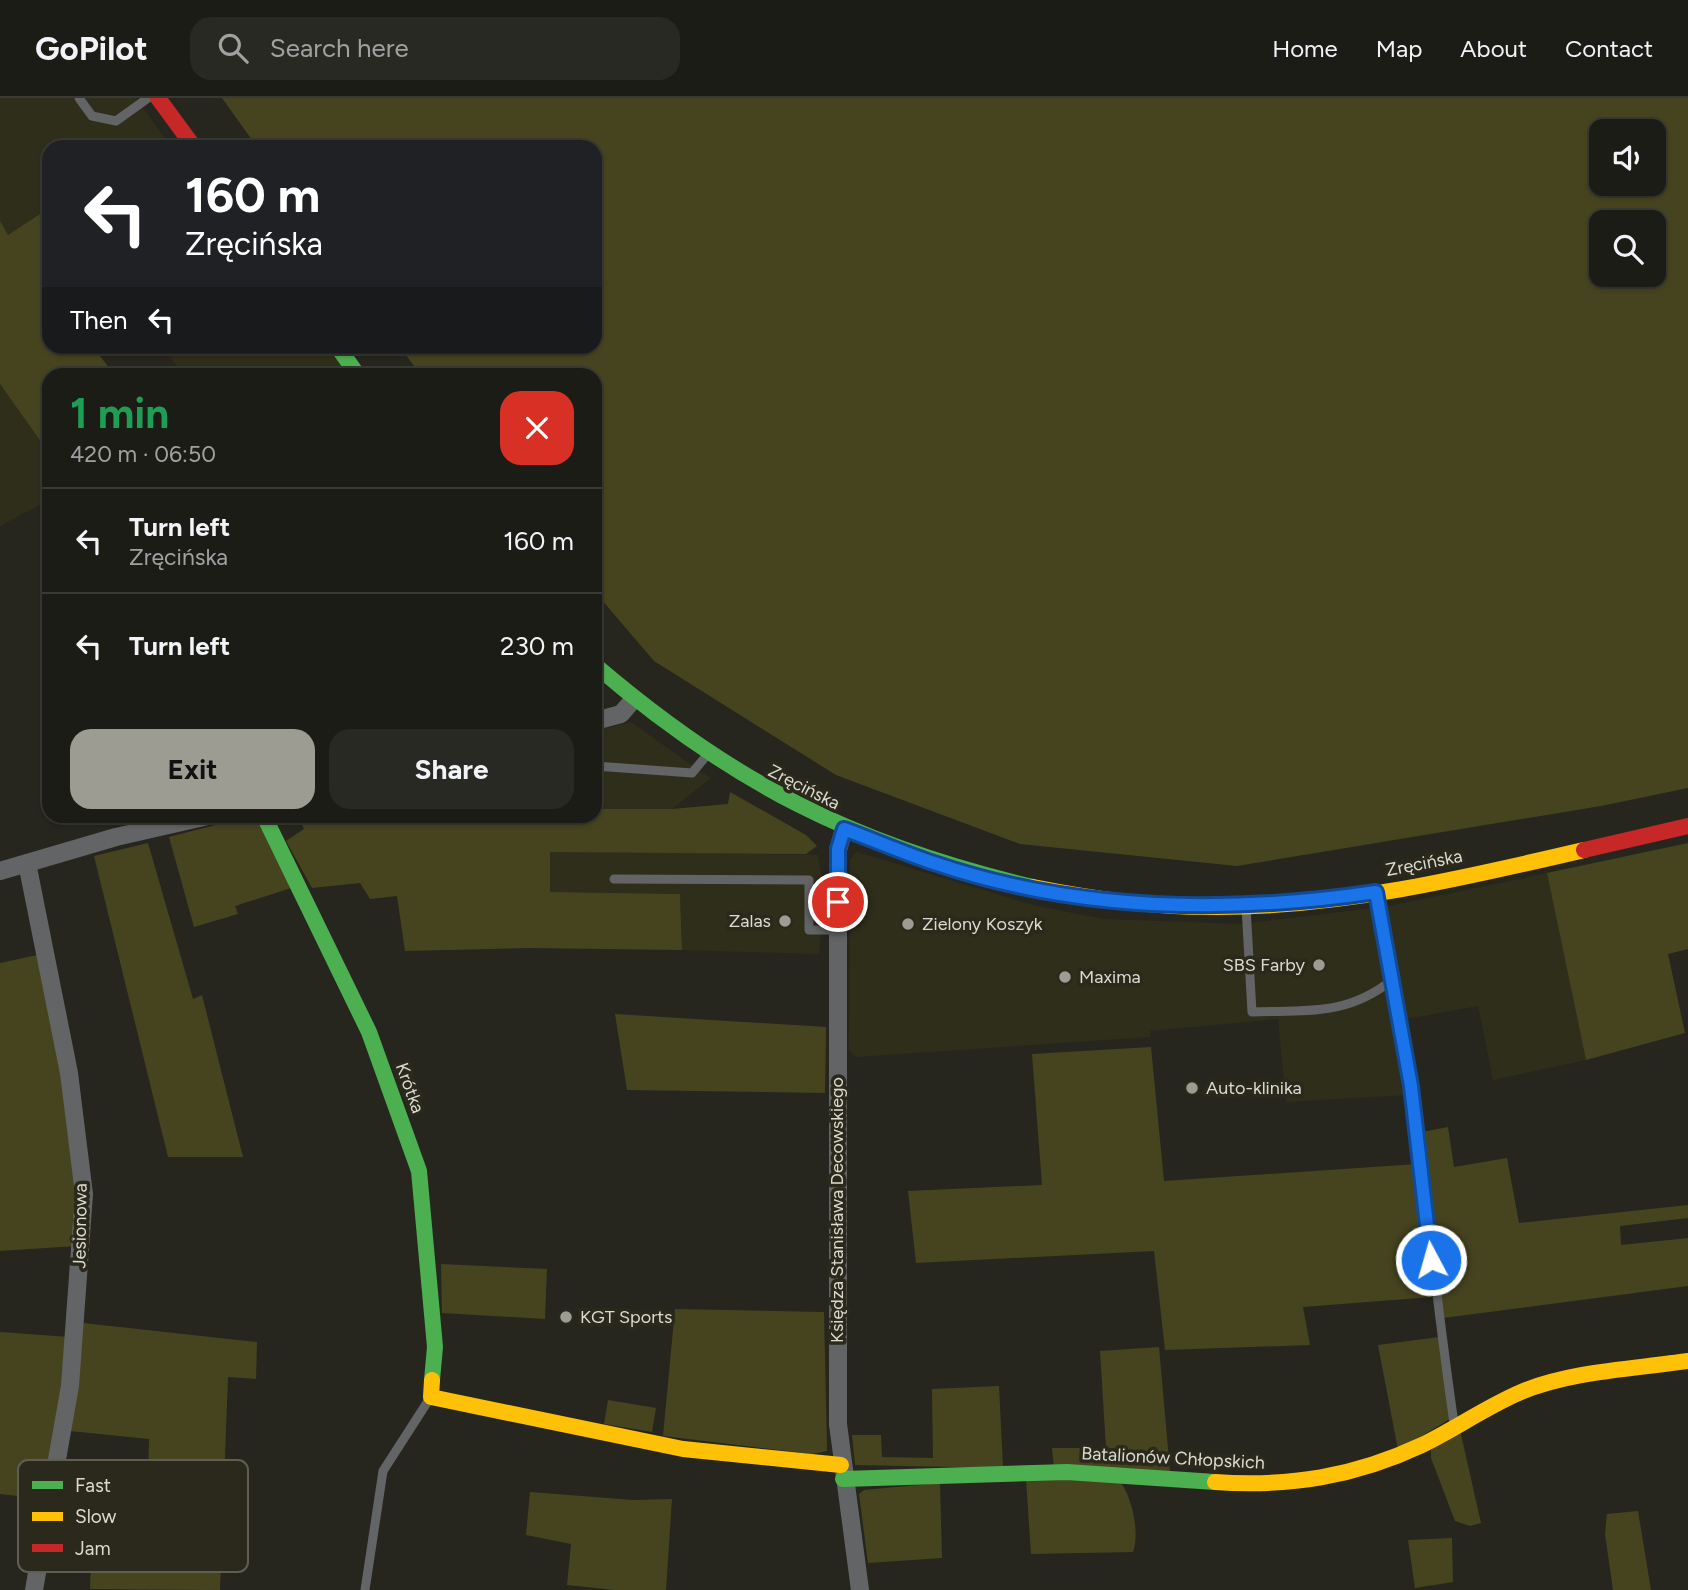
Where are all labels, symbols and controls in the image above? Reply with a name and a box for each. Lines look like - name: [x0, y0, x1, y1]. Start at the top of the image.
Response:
- search box: [190, 17, 680, 80]
- text: GoPilot: [35, 29, 148, 68]
- icon: search: [214, 29, 252, 67]
- text: Search here: [270, 32, 409, 64]
- text: Home: [1272, 34, 1338, 63]
- text: Map: [1376, 34, 1422, 63]
- text: About: [1460, 34, 1527, 63]
- text: Contact: [1565, 34, 1653, 63]
- map controls: [1589, 119, 1666, 287]
- button: sound: [1589, 119, 1666, 196]
- text: 160 m: [185, 165, 320, 224]
- icon: left: [70, 168, 161, 259]
- button: search: [1589, 210, 1666, 287]
- text: Zręcińska: [185, 225, 323, 263]
- icon: left: [142, 301, 180, 339]
- text: Then: [70, 304, 128, 336]
- text: 1 min: [70, 388, 169, 439]
- button: close: [500, 391, 574, 465]
- text: 420 m · 06:50: [70, 440, 216, 468]
- text: Turn left: [129, 511, 230, 543]
- icon: left: [70, 522, 108, 560]
- text: 160 m: [503, 525, 574, 557]
- text: Zręcińska: [129, 543, 228, 571]
- icon: left: [70, 627, 108, 665]
- text: Turn left: [129, 630, 230, 662]
- text: 230 m: [500, 630, 574, 662]
- button: Exit: [70, 729, 315, 809]
- button: Share: [329, 729, 574, 809]
- street label: Zręcińska: [764, 760, 844, 814]
- street label: Zręcińska: [1384, 845, 1464, 881]
- pin: [808, 872, 868, 932]
- icon: arrive: [819, 883, 857, 921]
- place label: Zalas: [729, 910, 771, 932]
- marker: Zalas: [777, 913, 793, 929]
- place label: Zielony Koszyk: [922, 913, 1043, 935]
- marker: Zielony Koszyk: [900, 916, 916, 932]
- place label: SBS Farby: [1223, 954, 1306, 976]
- marker: SBS Farby: [1311, 957, 1327, 973]
- place label: Maxima: [1079, 966, 1141, 988]
- marker: Maxima: [1057, 969, 1073, 985]
- street label: Krótka: [391, 1060, 429, 1116]
- street label: Księdza Stanisława Decowskiego: [826, 1077, 848, 1343]
- place label: Auto-klinika: [1206, 1077, 1302, 1099]
- marker: Auto-klinika: [1184, 1080, 1200, 1096]
- street label: Jesionowa: [68, 1183, 92, 1269]
- position arrow: [1394, 1223, 1468, 1297]
- place label: KGT Sports: [580, 1306, 672, 1328]
- marker: KGT Sports: [558, 1309, 574, 1325]
- street label: Batalionów Chłopskich: [1081, 1442, 1265, 1474]
- legend: [18, 1460, 248, 1572]
- text: Fast: [75, 1474, 111, 1497]
- text: Slow: [75, 1505, 117, 1528]
- text: Jam: [75, 1537, 111, 1560]

